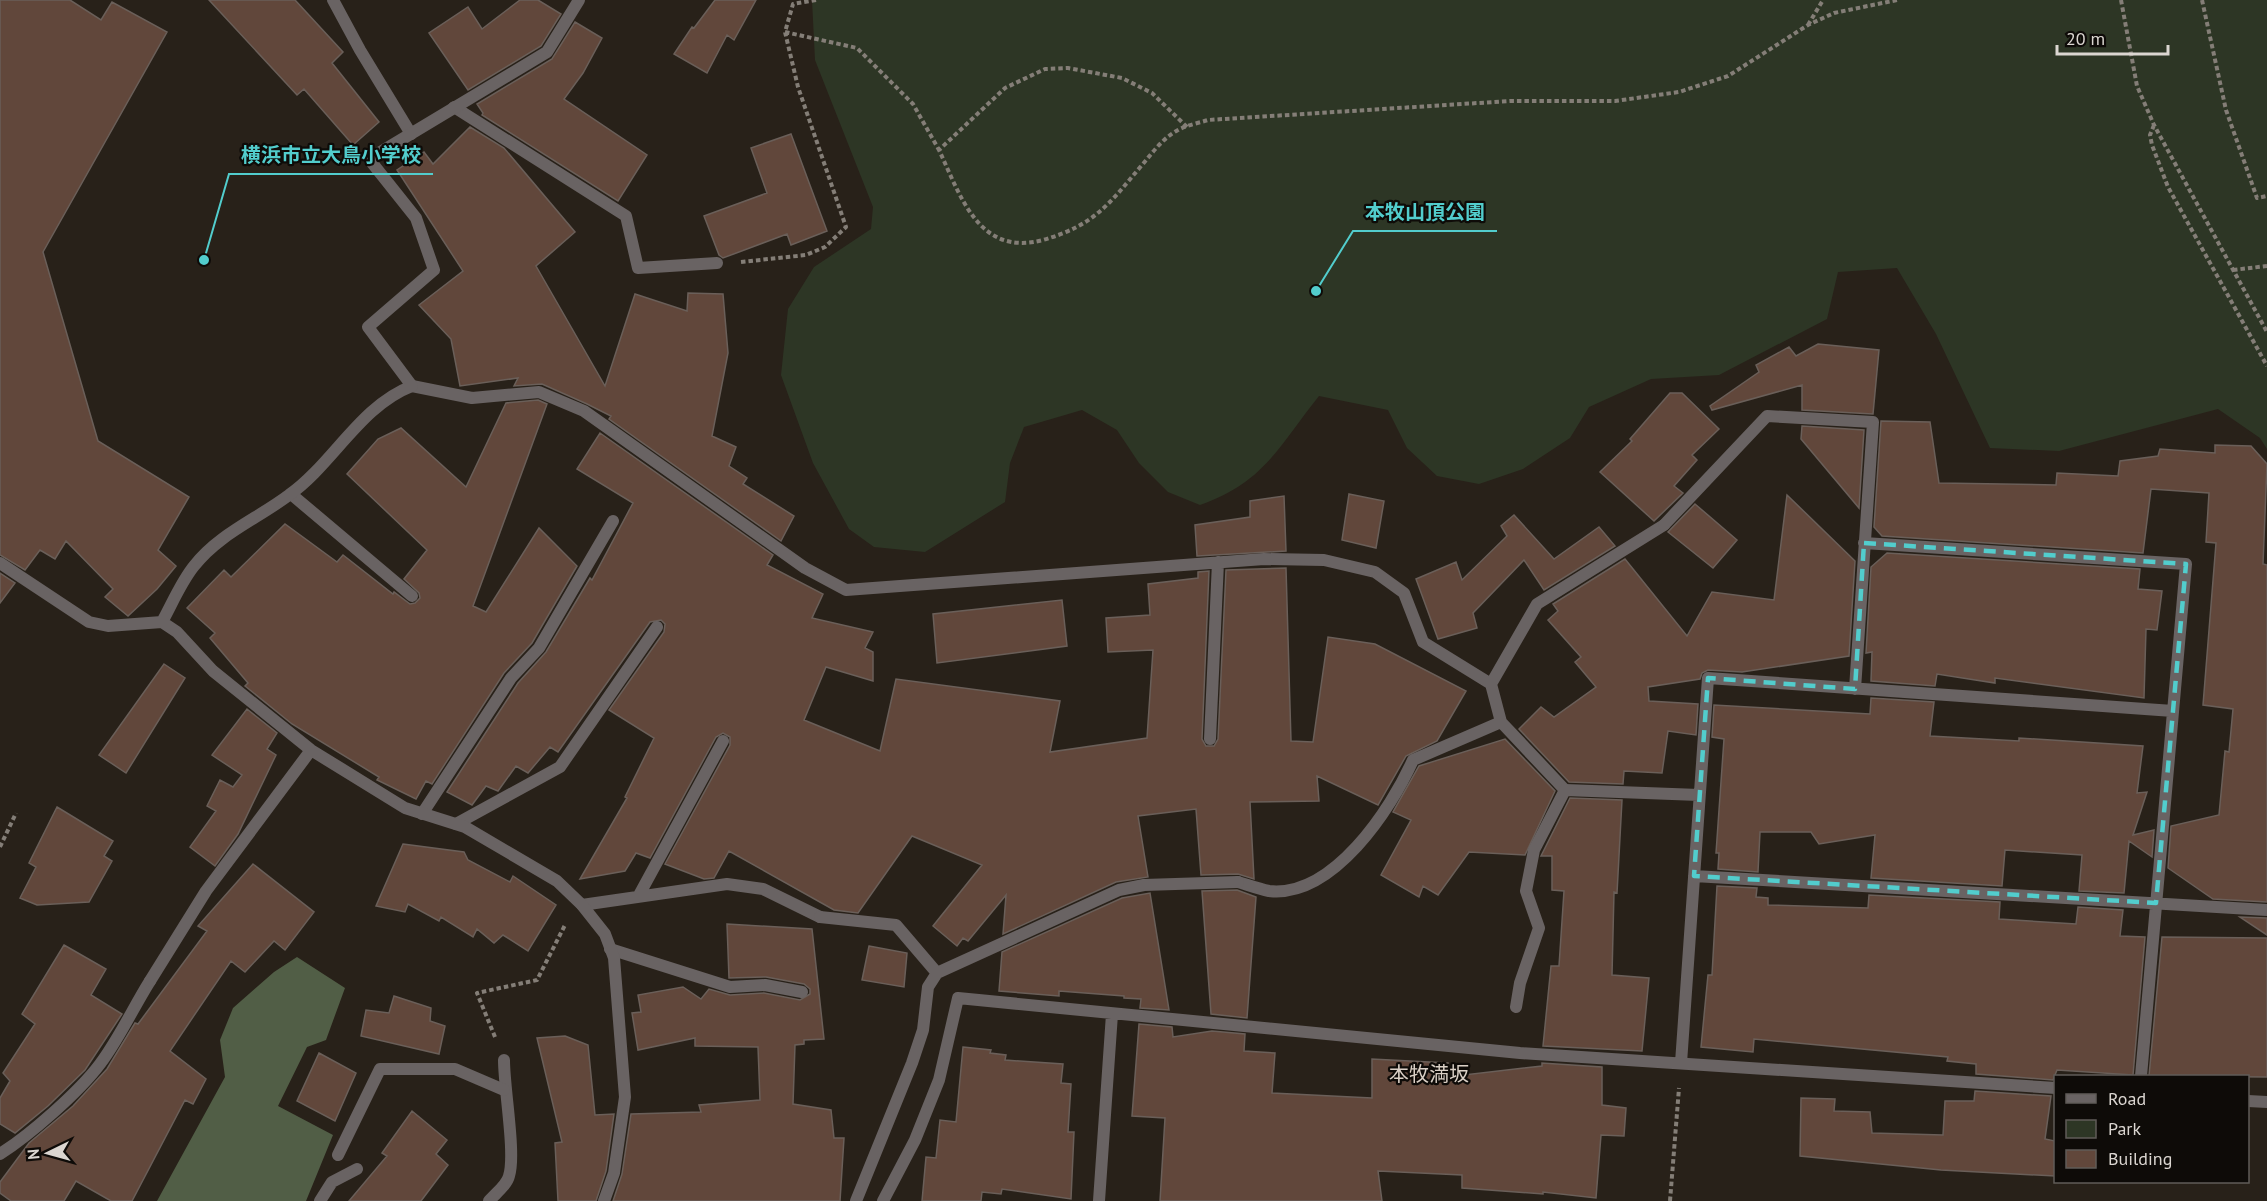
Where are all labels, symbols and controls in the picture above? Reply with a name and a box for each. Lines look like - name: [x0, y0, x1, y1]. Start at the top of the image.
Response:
- scale bar: [2057, 18, 2168, 56]
- text: 20 m: [2066, 27, 2105, 50]
- callout: 横浜市立大鳥小学校: [229, 136, 433, 174]
- text: 横浜市立大鳥小学校: [241, 142, 421, 168]
- callout: 本牧山頂公園: [1353, 193, 1497, 231]
- text: 本牧山頂公園: [1365, 199, 1485, 225]
- district label: 本牧満坂: [1389, 1061, 1469, 1087]
- legend: [2054, 1075, 2249, 1183]
- text: Road: [2108, 1087, 2146, 1110]
- text: Park: [2108, 1117, 2141, 1140]
- north arrow: [18, 1123, 78, 1183]
- text: Building: [2108, 1147, 2172, 1170]
- text: N: [23, 1148, 43, 1160]

